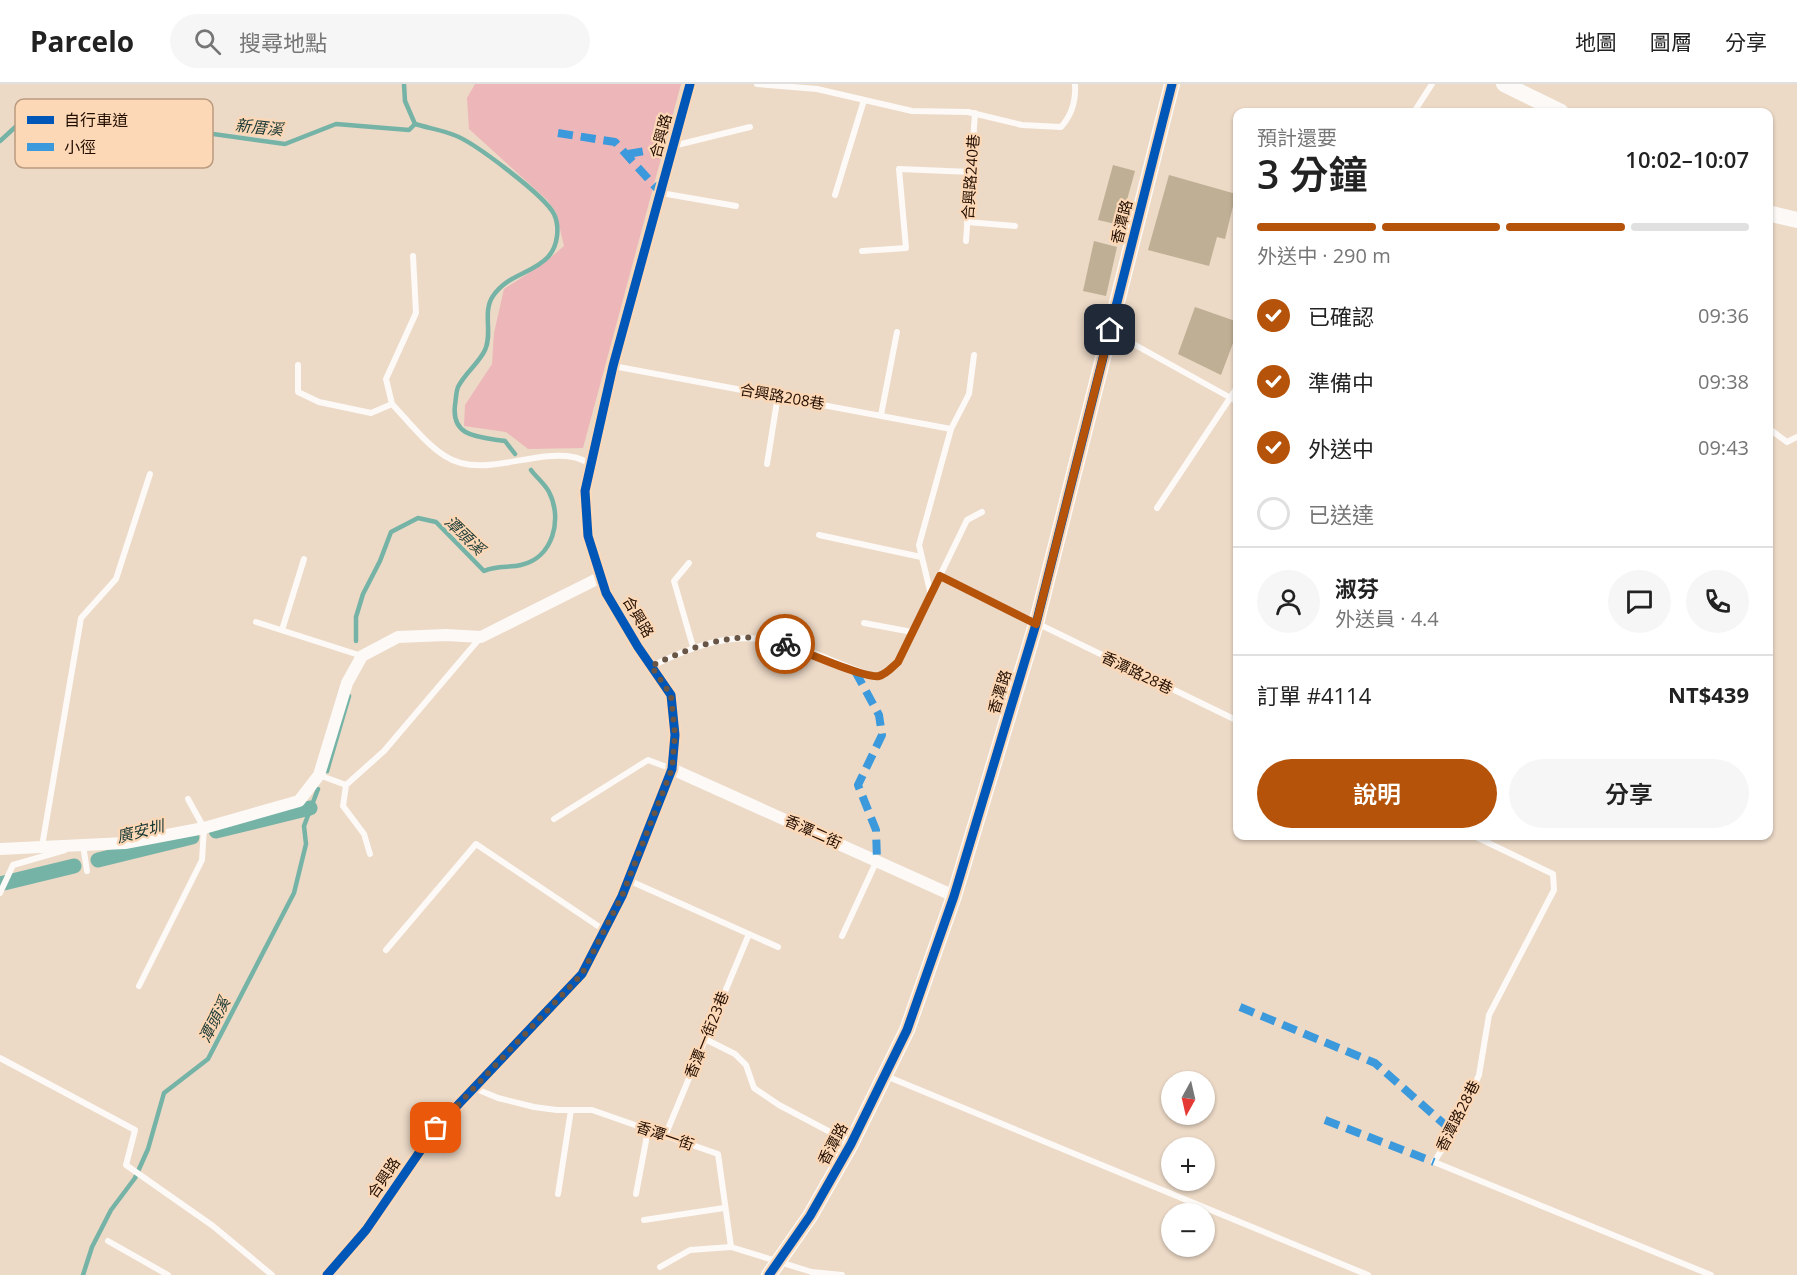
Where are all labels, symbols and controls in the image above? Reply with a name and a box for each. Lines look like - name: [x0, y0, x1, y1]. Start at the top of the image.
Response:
- search box: [170, 14, 590, 68]
- text: Parcelo: [30, 22, 134, 60]
- icon: search: [191, 25, 224, 58]
- text: 搜尋地點: [239, 27, 327, 57]
- text: 地圖: [1575, 28, 1617, 56]
- text: 圖層: [1650, 28, 1692, 56]
- text: 分享: [1725, 28, 1767, 56]
- legend: [15, 99, 213, 168]
- text: 自行車道: [64, 109, 128, 131]
- street label: 合興路: [645, 111, 676, 160]
- water label: 新厝溪: [234, 114, 286, 141]
- text: 預計還要: [1257, 124, 1337, 151]
- street label: 合興路240巷: [957, 133, 983, 220]
- text: 小徑: [64, 136, 96, 158]
- text: 10:02–10:07: [1625, 144, 1749, 174]
- text: 3 分鐘: [1257, 147, 1367, 200]
- street label: 香潭路: [1106, 197, 1136, 246]
- text: 外送中 · 290 m: [1257, 242, 1391, 269]
- icon: check: [1257, 299, 1290, 332]
- text: 已確認: [1308, 301, 1374, 331]
- text: 09:36: [1698, 302, 1749, 329]
- pin: [1084, 304, 1135, 355]
- icon: home: [1093, 313, 1126, 346]
- icon: check: [1257, 365, 1290, 398]
- text: 準備中: [1308, 367, 1374, 397]
- text: 09:38: [1698, 368, 1749, 395]
- street label: 合興路208巷: [738, 379, 826, 413]
- icon: check: [1257, 431, 1290, 464]
- text: 外送中: [1308, 433, 1374, 463]
- text: 09:43: [1698, 434, 1749, 461]
- text: 已送達: [1308, 499, 1374, 529]
- water label: 潭頭溪: [440, 510, 491, 561]
- button: person: [1257, 570, 1320, 633]
- button: chat: [1608, 570, 1671, 633]
- button: phone: [1686, 570, 1749, 633]
- text: 淑芬: [1335, 573, 1379, 603]
- street label: 合興路: [619, 592, 659, 641]
- text: 外送員 · 4.4: [1335, 605, 1439, 632]
- courier: [755, 614, 815, 674]
- icon: bike: [769, 628, 802, 661]
- street label: 香潭路28巷: [1098, 646, 1176, 698]
- street label: 香潭路: [983, 667, 1015, 716]
- text: NT$439: [1668, 679, 1749, 709]
- text: 訂單 #4114: [1257, 680, 1371, 710]
- button: 說明: [1257, 759, 1497, 828]
- button: 分享: [1509, 759, 1749, 828]
- street label: 香潭二街: [782, 810, 845, 852]
- water label: 廣安圳: [114, 814, 168, 847]
- street label: 香潭一街23巷: [680, 988, 733, 1081]
- water label: 潭頭溪: [193, 992, 236, 1046]
- north arrow: [1161, 1071, 1215, 1125]
- map controls: [1161, 1071, 1215, 1257]
- street label: 香潭路28巷: [1431, 1077, 1484, 1154]
- pin: [410, 1102, 461, 1153]
- icon: bag: [419, 1111, 452, 1144]
- street label: 香潭一街: [634, 1116, 697, 1154]
- street label: 香潭路: [813, 1119, 852, 1168]
- button: +: [1161, 1137, 1215, 1191]
- street label: 合興路: [362, 1153, 404, 1202]
- button: −: [1161, 1203, 1215, 1257]

